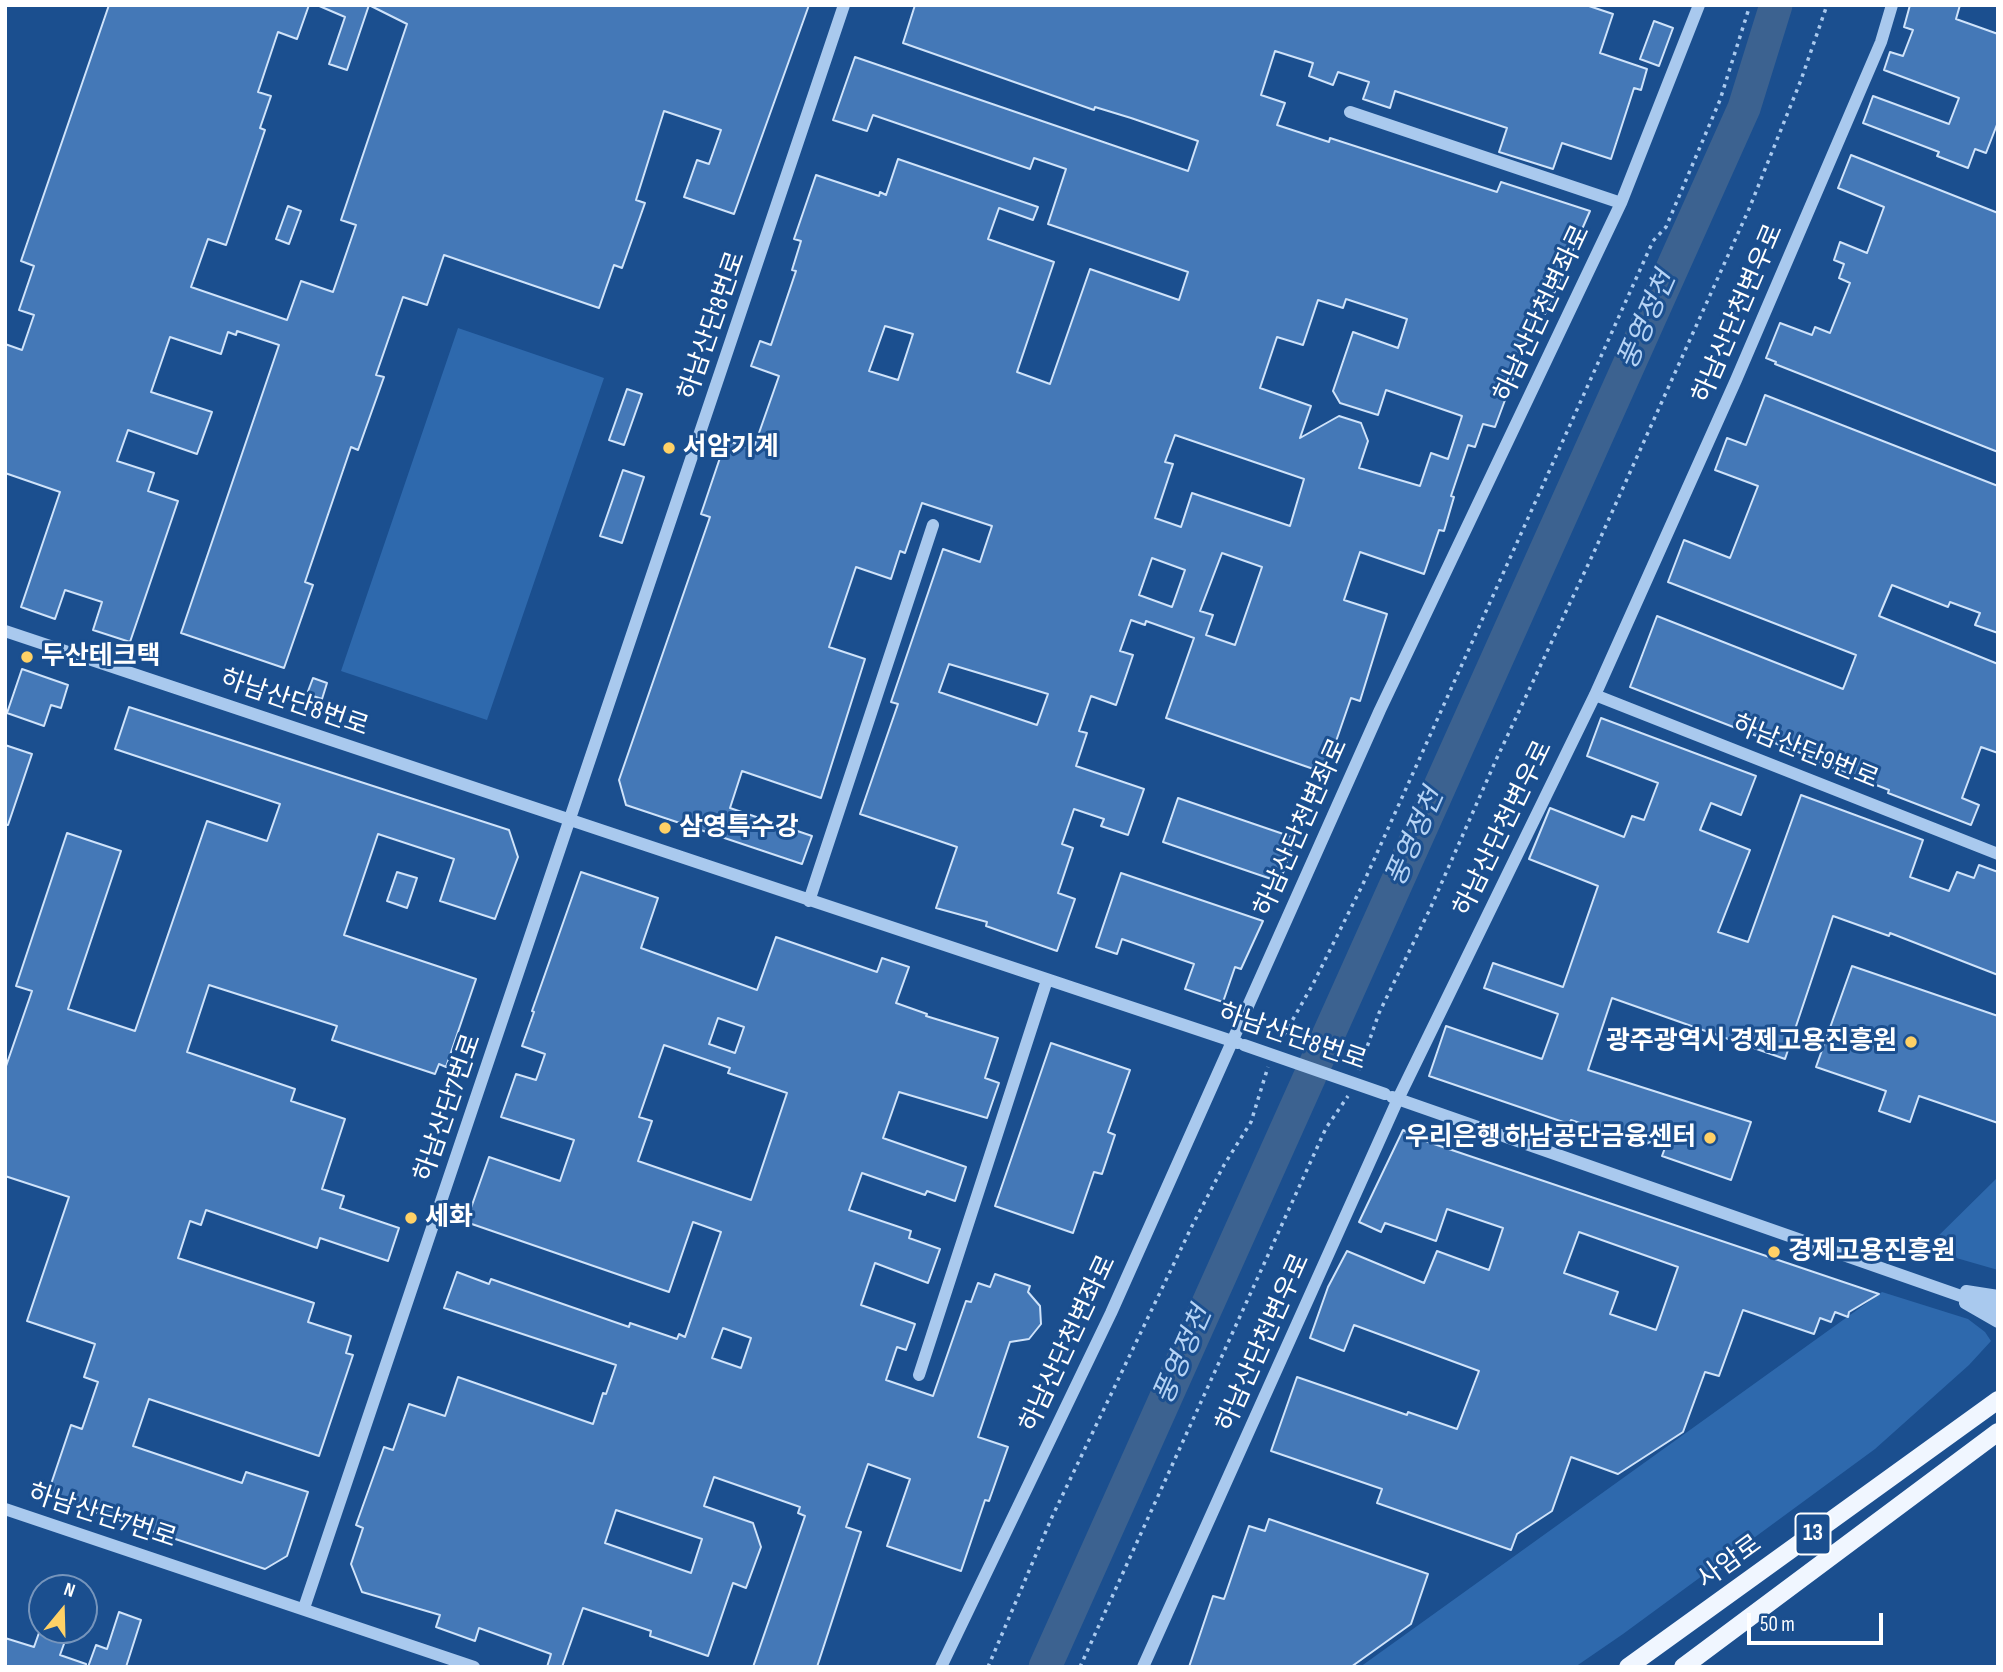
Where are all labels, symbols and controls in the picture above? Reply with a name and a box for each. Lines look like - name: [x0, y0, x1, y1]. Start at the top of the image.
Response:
- street label: 하남산단천변우로: [1687, 220, 1791, 408]
- street label: 하남산단천변좌로: [1488, 221, 1598, 407]
- street label: 하남산단8번로: [673, 248, 753, 404]
- water label: 풍영정천: [1612, 267, 1684, 375]
- place label: 서암기계: [683, 432, 779, 464]
- marker: 서암기계: [661, 440, 677, 456]
- place label: 두산테크택: [41, 641, 161, 673]
- marker: 두산테크택: [19, 649, 35, 665]
- street label: 하남산단8번로: [216, 664, 372, 744]
- street label: 하남산단9번로: [1727, 709, 1883, 797]
- street label: 하남산단천변좌로: [1249, 734, 1355, 922]
- street label: 하남산단천변우로: [1448, 736, 1560, 922]
- water label: 풍영정천: [1380, 784, 1452, 892]
- place label: 삼영특수강: [679, 812, 799, 844]
- marker: 삼영특수강: [657, 820, 673, 836]
- street label: 하남산단8번로: [1214, 998, 1370, 1078]
- place label: 광주광역시 경제고용진흥원: [1606, 1026, 1897, 1058]
- street label: 하남산단7번로: [409, 1030, 489, 1186]
- marker: 광주광역시 경제고용진흥원: [1903, 1034, 1919, 1050]
- place label: 우리은행 하남공단금융센터: [1405, 1122, 1696, 1154]
- marker: 우리은행 하남공단금융센터: [1702, 1130, 1718, 1146]
- place label: 세화: [425, 1202, 473, 1234]
- marker: 세화: [403, 1210, 419, 1226]
- place label: 경제고용진흥원: [1788, 1236, 1955, 1268]
- marker: 경제고용진흥원: [1766, 1244, 1782, 1260]
- street label: 하남산단천변우로: [1211, 1249, 1317, 1437]
- street label: 하남산단천변좌로: [1014, 1251, 1124, 1437]
- water label: 풍영정천: [1148, 1302, 1220, 1410]
- street label: 하남산단7번로: [24, 1478, 180, 1556]
- road number: 13: [1796, 1514, 1830, 1554]
- street label: 사암로: [1692, 1529, 1768, 1597]
- north arrow: [28, 1574, 98, 1644]
- text: N: [61, 1578, 78, 1603]
- scale bar: [1751, 1598, 1888, 1642]
- text: 50 m: [1760, 1612, 1795, 1637]

